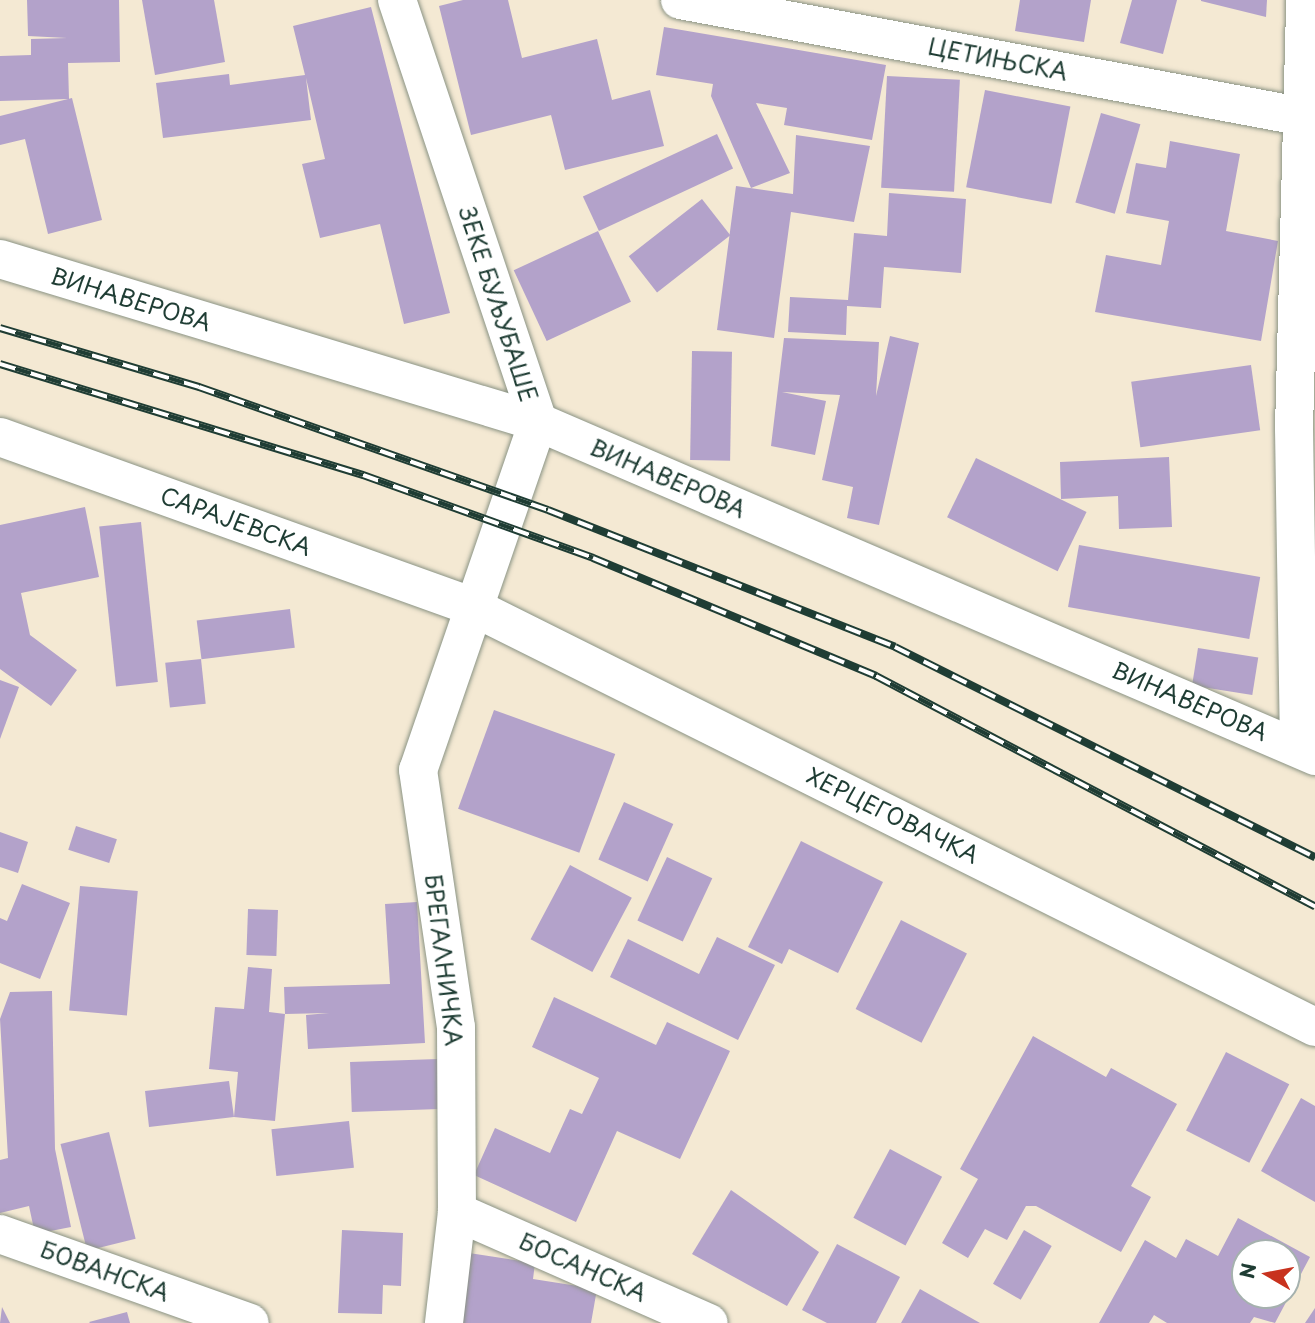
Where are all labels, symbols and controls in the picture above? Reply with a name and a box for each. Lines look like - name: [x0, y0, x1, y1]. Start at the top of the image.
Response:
- street label: ЦЕТИЊСКА: [926, 32, 1070, 86]
- street label: ЗЕКЕ БУЉУБАШЕ: [453, 202, 543, 406]
- street label: ВИНАВЕРОВА: [47, 261, 215, 337]
- street label: ВИНАВЕРОВА: [586, 433, 750, 523]
- street label: САРАЈЕВСКА: [157, 481, 315, 561]
- street label: ВИНАВЕРОВА: [1108, 656, 1272, 746]
- street label: ХЕРЦЕГОВАЧКА: [802, 761, 984, 869]
- street label: БРЕГАЛНИЧКА: [420, 873, 468, 1047]
- street label: БОСАНСКА: [515, 1227, 651, 1307]
- street label: БОВАНСКА: [37, 1235, 173, 1307]
- north arrow: [1231, 1239, 1301, 1309]
- text: N: [1232, 1261, 1262, 1281]

